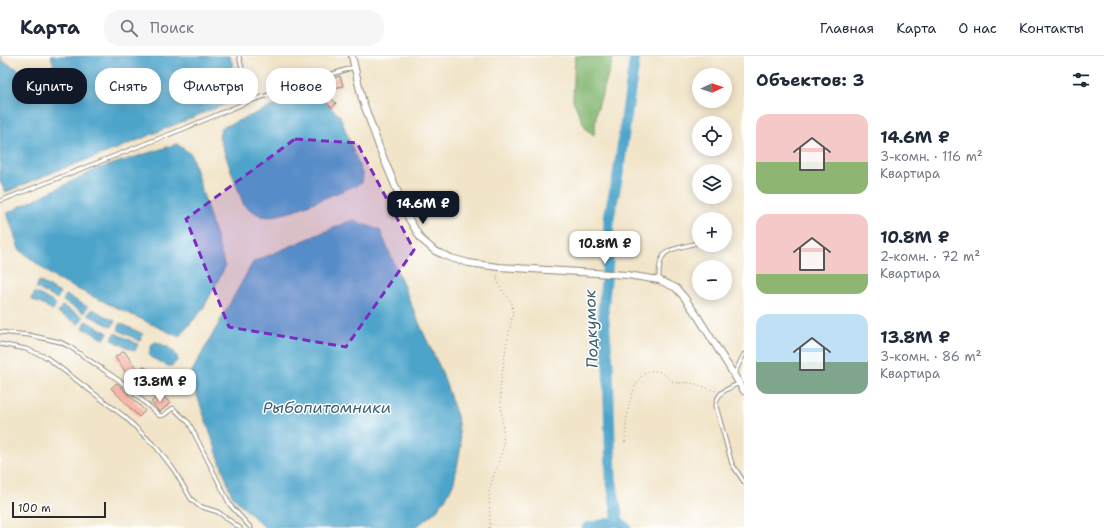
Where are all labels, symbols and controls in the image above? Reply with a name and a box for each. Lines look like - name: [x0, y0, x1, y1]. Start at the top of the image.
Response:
- search box: [104, 10, 384, 46]
- text: Карта: [20, 15, 80, 40]
- icon: search: [118, 17, 140, 39]
- text: Поиск: [150, 18, 194, 38]
- text: Главная: [820, 19, 874, 37]
- text: Карта: [896, 19, 936, 37]
- text: О нас: [958, 19, 997, 37]
- text: Контакты: [1019, 19, 1084, 37]
- chip: Купить: [12, 68, 87, 104]
- chip: Снять: [95, 68, 161, 104]
- chip: Фильтры: [169, 68, 258, 104]
- chip: Новое: [266, 68, 336, 104]
- north arrow: [692, 68, 732, 108]
- map controls: [692, 68, 732, 300]
- text: Объектов: 3: [756, 69, 865, 91]
- icon: filters: [1070, 69, 1092, 91]
- button: locate: [692, 116, 732, 156]
- text: 14.6M ₽: [880, 126, 950, 148]
- icon: home: [788, 130, 836, 178]
- text: 3-комн. · 116 m²: [880, 148, 983, 165]
- button: layers: [692, 164, 732, 204]
- text: Квартира: [880, 165, 940, 182]
- pin: 14.6M ₽: [386, 191, 460, 225]
- text: 14.6M ₽: [396, 195, 450, 212]
- button: +: [692, 212, 732, 252]
- text: 10.8M ₽: [880, 226, 950, 248]
- icon: home: [788, 230, 836, 278]
- pin: 10.8M ₽: [568, 231, 642, 265]
- text: 10.8M ₽: [578, 235, 632, 252]
- text: 2-комн. · 72 m²: [880, 248, 980, 265]
- button: −: [692, 260, 732, 300]
- text: Квартира: [880, 265, 940, 282]
- water label: Подкумок: [579, 289, 603, 369]
- text: 13.8M ₽: [880, 326, 951, 348]
- icon: home: [788, 330, 836, 378]
- text: 3-комн. · 86 m²: [880, 348, 982, 365]
- text: Квартира: [880, 365, 940, 382]
- pin: 13.8M ₽: [123, 369, 197, 403]
- text: 13.8M ₽: [133, 373, 187, 390]
- water label: Рыбопитомники: [263, 397, 391, 418]
- scale bar: [12, 500, 106, 519]
- text: 100 m: [18, 501, 51, 516]

